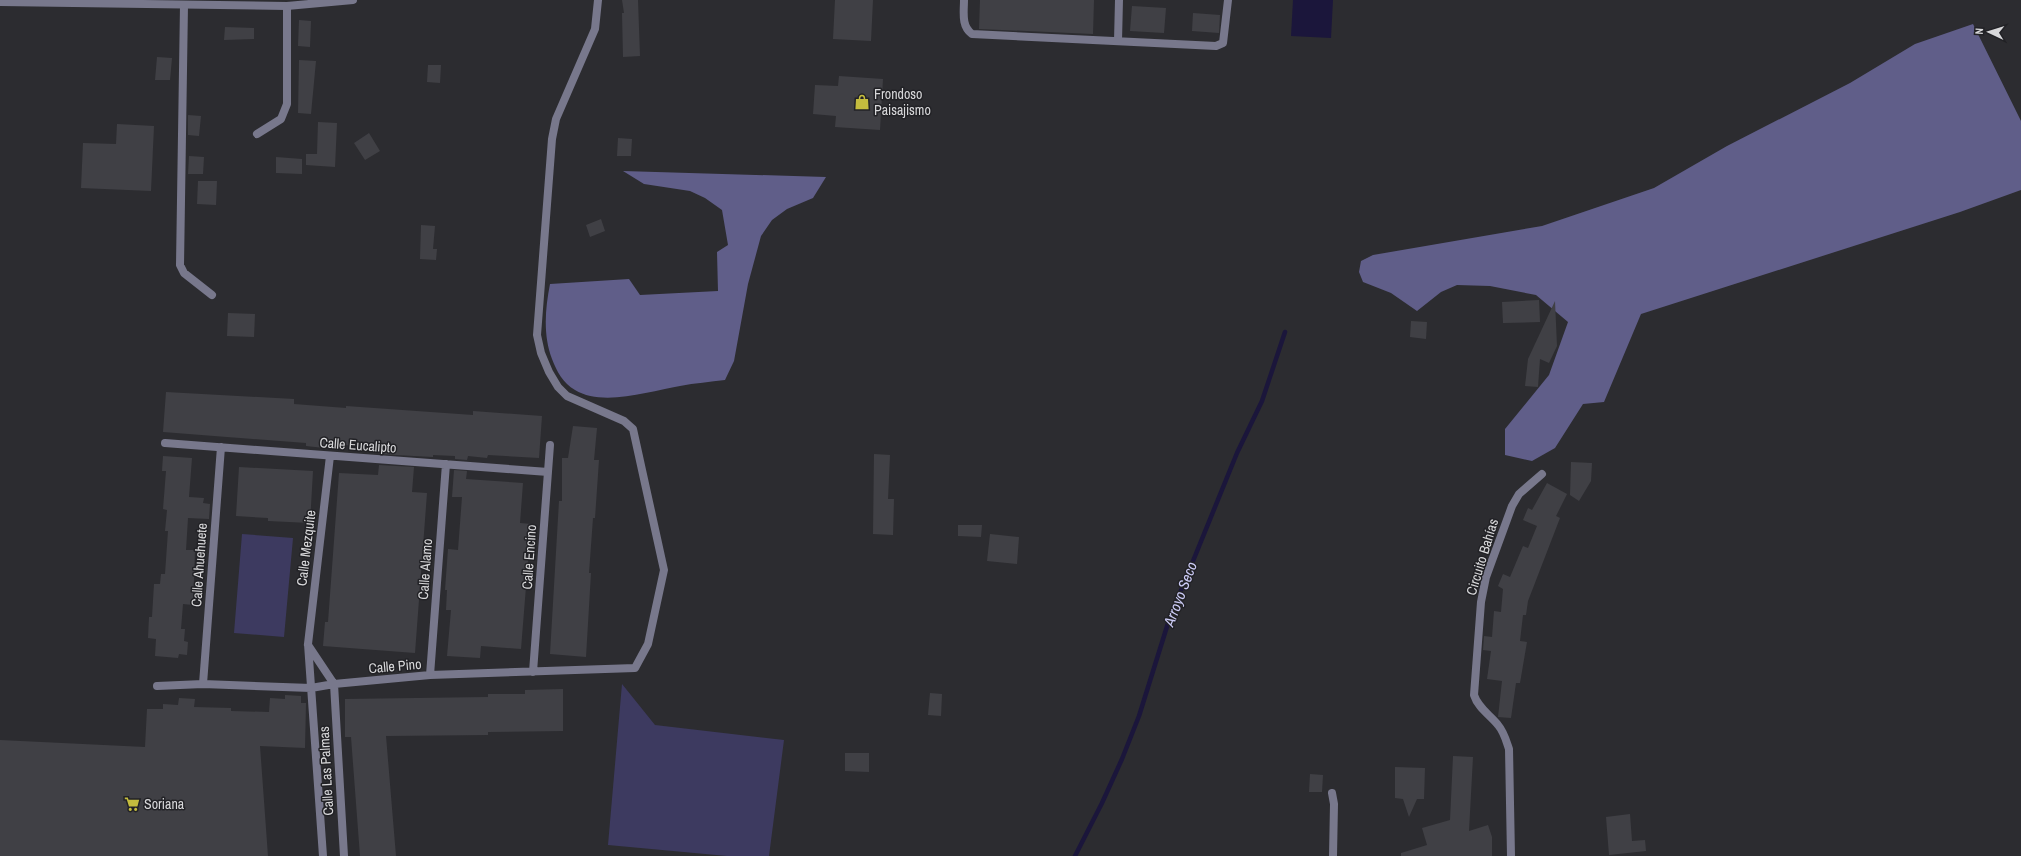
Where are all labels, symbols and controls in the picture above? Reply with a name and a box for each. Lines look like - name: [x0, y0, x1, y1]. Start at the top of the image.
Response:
- north arrow: [1969, 12, 2009, 52]
- text: N: [1972, 28, 1986, 35]
- place label: Frondoso Paisajismo: [874, 85, 931, 119]
- shop icon: Frondoso Paisajismo: [853, 93, 871, 111]
- street label: Calle Eucalipto: [319, 433, 397, 457]
- street label: Calle Mezquite: [292, 509, 320, 587]
- street label: Circuito Bahías: [1462, 516, 1502, 597]
- street label: Calle Ahuehuete: [187, 522, 211, 608]
- street label: Calle Encino: [518, 524, 540, 590]
- street label: Calle Alamo: [414, 538, 436, 600]
- water label: Arroyo Seco: [1158, 558, 1202, 630]
- street label: Calle Pino: [368, 655, 422, 677]
- street label: Calle Las Palmas: [315, 726, 337, 816]
- supermarket icon: Soriana: [123, 795, 141, 813]
- place label: Soriana: [144, 795, 185, 813]

